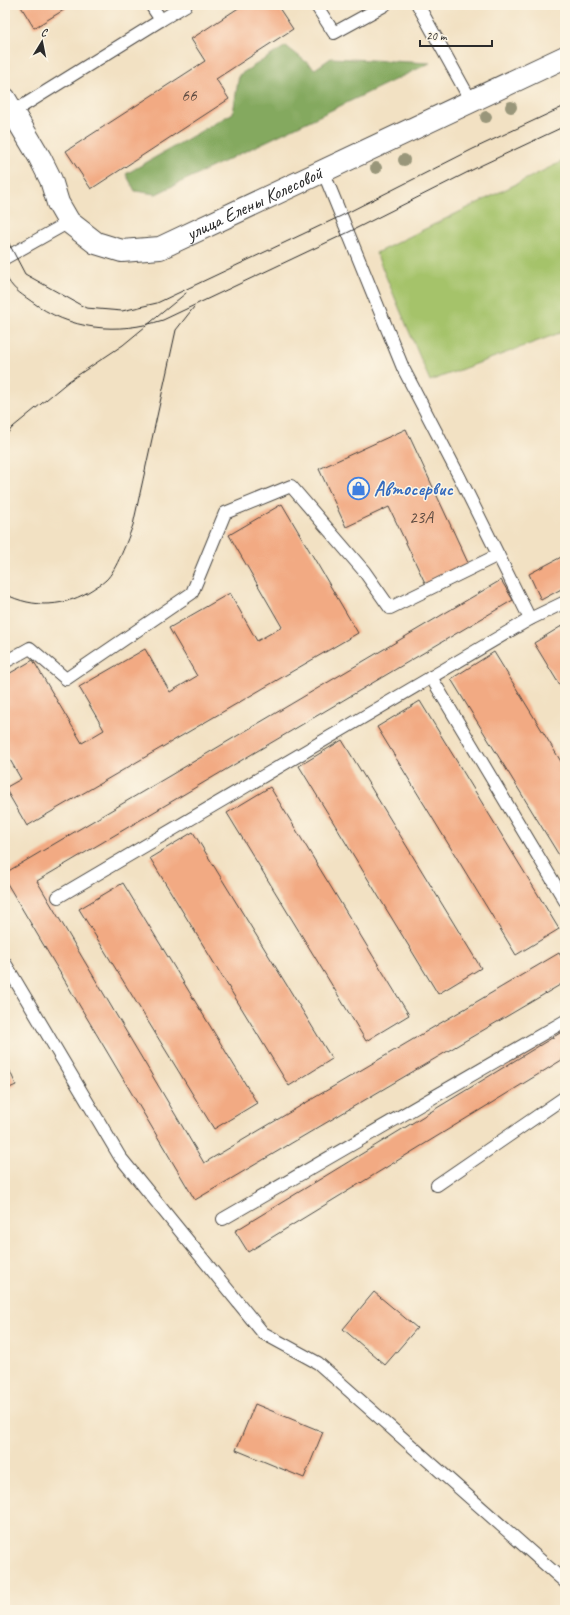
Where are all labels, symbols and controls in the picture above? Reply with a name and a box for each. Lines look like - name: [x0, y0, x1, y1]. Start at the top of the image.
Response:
- north arrow: [22, 22, 62, 62]
- scale bar: [420, 22, 492, 48]
- text: С: [40, 25, 49, 40]
- text: 20 m: [426, 28, 448, 44]
- house number: 66: [181, 85, 198, 106]
- street label: улица Елены Колесовой: [181, 161, 327, 246]
- shop icon: Автосервис: [345, 476, 371, 502]
- place label: Автосервис: [374, 477, 454, 501]
- house number: 23А: [409, 507, 434, 528]

